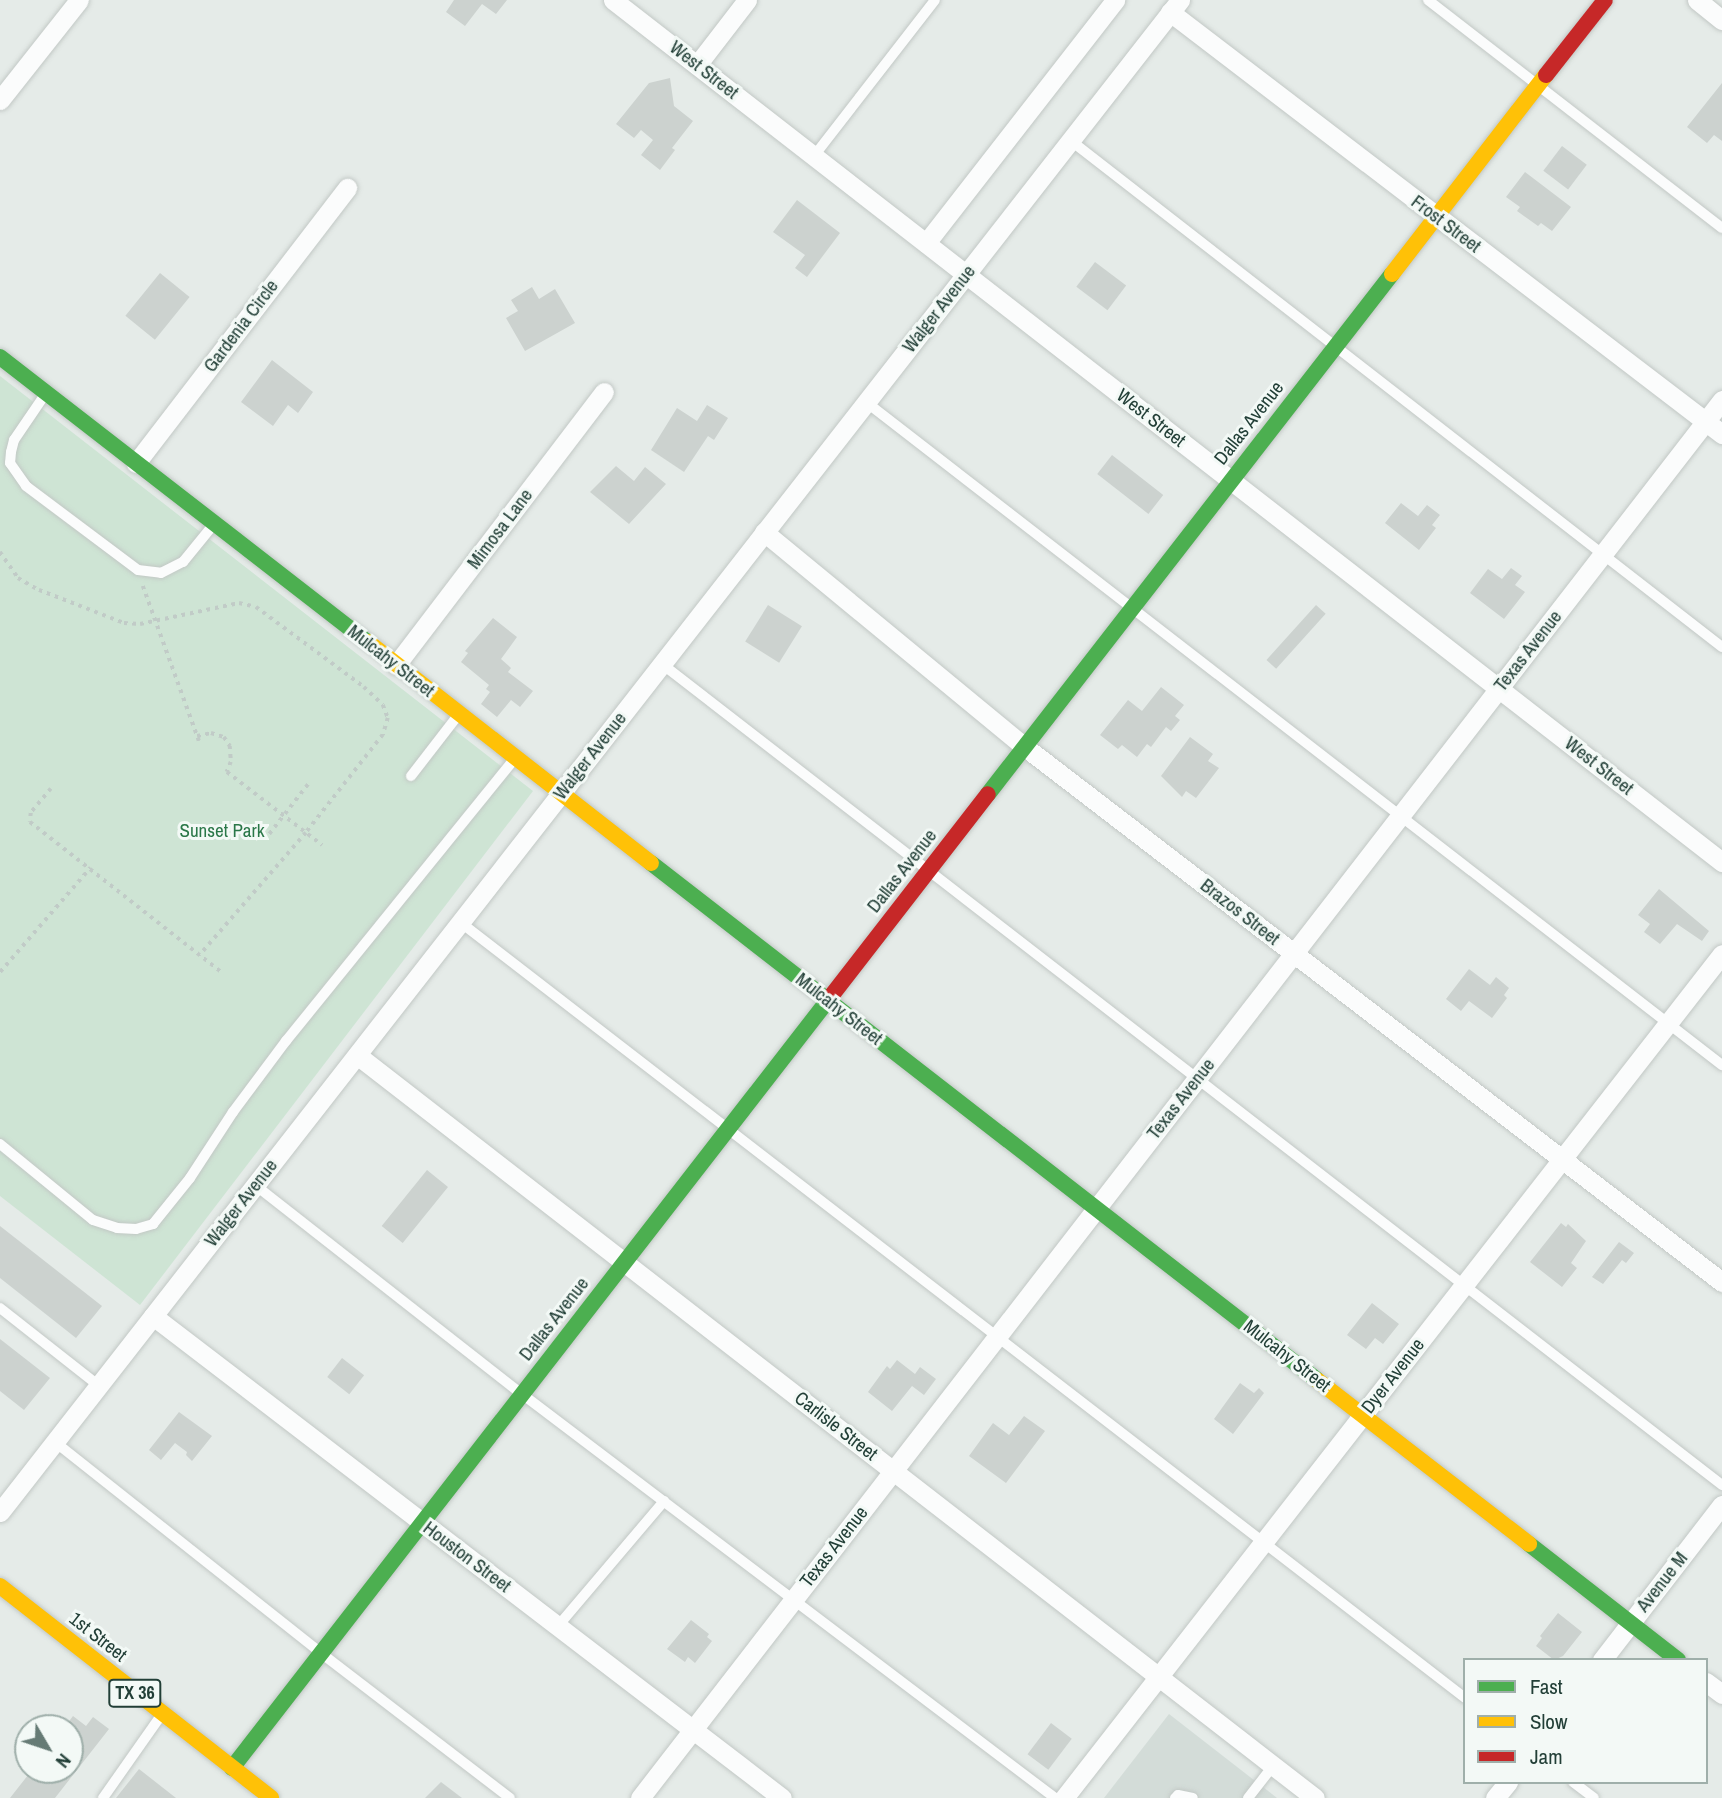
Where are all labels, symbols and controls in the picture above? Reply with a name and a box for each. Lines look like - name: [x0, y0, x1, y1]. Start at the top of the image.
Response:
- street label: West Street: [665, 36, 743, 104]
- street label: Frost Street: [1407, 190, 1485, 258]
- street label: Walger Avenue: [897, 260, 981, 358]
- street label: Gardenia Circle: [199, 275, 283, 377]
- street label: Dallas Avenue: [1209, 377, 1289, 469]
- street label: West Street: [1112, 384, 1190, 452]
- street label: Mimosa Lane: [462, 484, 538, 574]
- street label: Texas Avenue: [1489, 606, 1567, 696]
- street label: Mulcahy Street: [343, 620, 439, 702]
- street label: Walger Avenue: [548, 707, 632, 805]
- street label: West Street: [1560, 732, 1638, 800]
- park label: Sunset Park: [180, 820, 264, 842]
- street label: Dallas Avenue: [862, 825, 942, 917]
- street label: Brazos Street: [1196, 874, 1284, 950]
- street label: Mulcahy Street: [791, 968, 887, 1050]
- street label: Texas Avenue: [1142, 1054, 1220, 1144]
- street label: Walger Avenue: [199, 1154, 283, 1252]
- street label: Dallas Avenue: [514, 1273, 594, 1365]
- street label: Mulcahy Street: [1239, 1315, 1335, 1397]
- street label: Dyer Avenue: [1356, 1334, 1430, 1418]
- street label: Carlisle Street: [790, 1387, 882, 1465]
- street label: Texas Avenue: [795, 1502, 873, 1592]
- street label: Houston Street: [419, 1517, 515, 1597]
- street label: Avenue M: [1632, 1547, 1692, 1617]
- street label: 1st Street: [65, 1607, 131, 1667]
- legend: [1463, 1658, 1708, 1784]
- text: Fast: [1530, 1672, 1563, 1701]
- road number: TX 36: [107, 1678, 163, 1708]
- text: Slow: [1530, 1707, 1567, 1736]
- north arrow: [14, 1714, 84, 1784]
- text: Jam: [1530, 1742, 1563, 1771]
- text: N: [50, 1748, 77, 1774]

